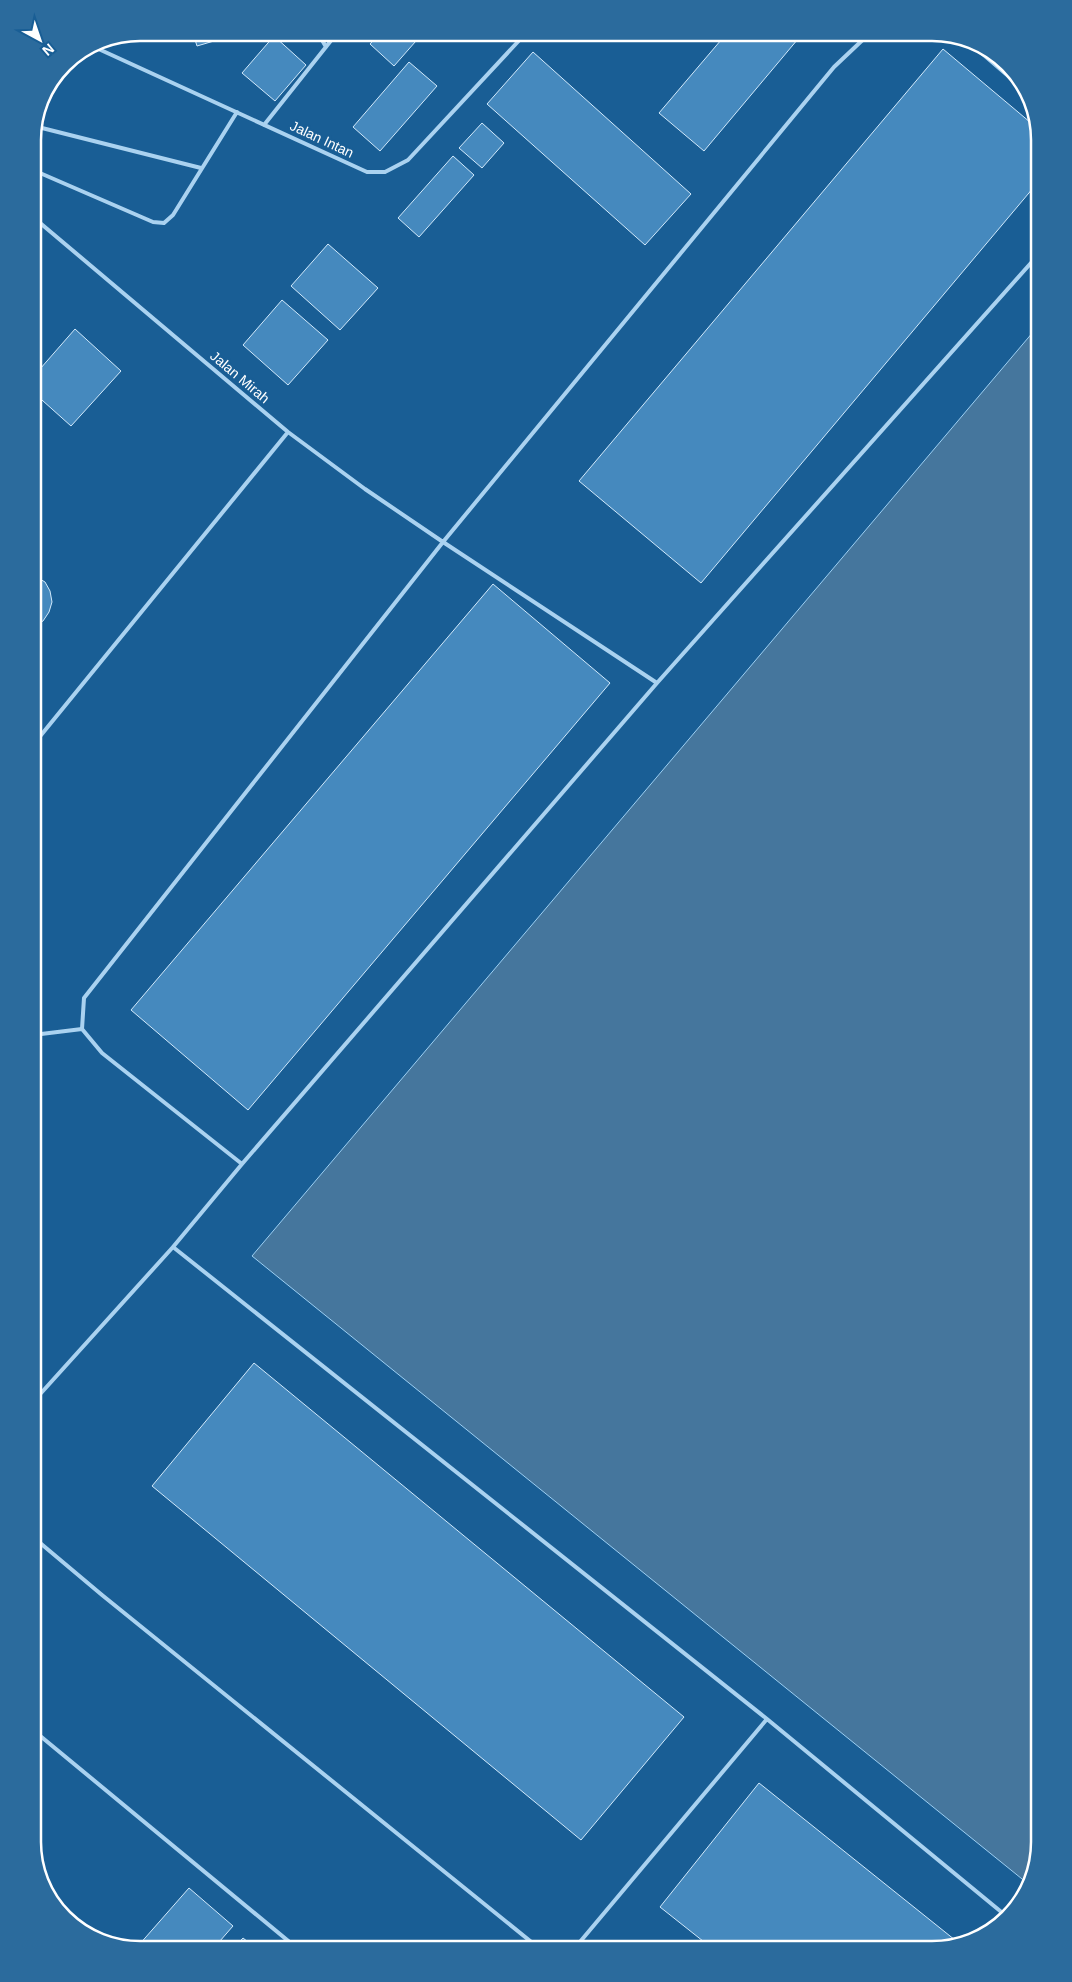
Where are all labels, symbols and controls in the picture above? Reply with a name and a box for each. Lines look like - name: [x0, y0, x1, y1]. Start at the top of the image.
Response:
- north arrow: [15, 15, 65, 65]
- text: N: [39, 41, 57, 59]
- street label: Jalan Intan: [288, 117, 356, 161]
- street label: Jalan Mirah: [207, 348, 273, 406]

